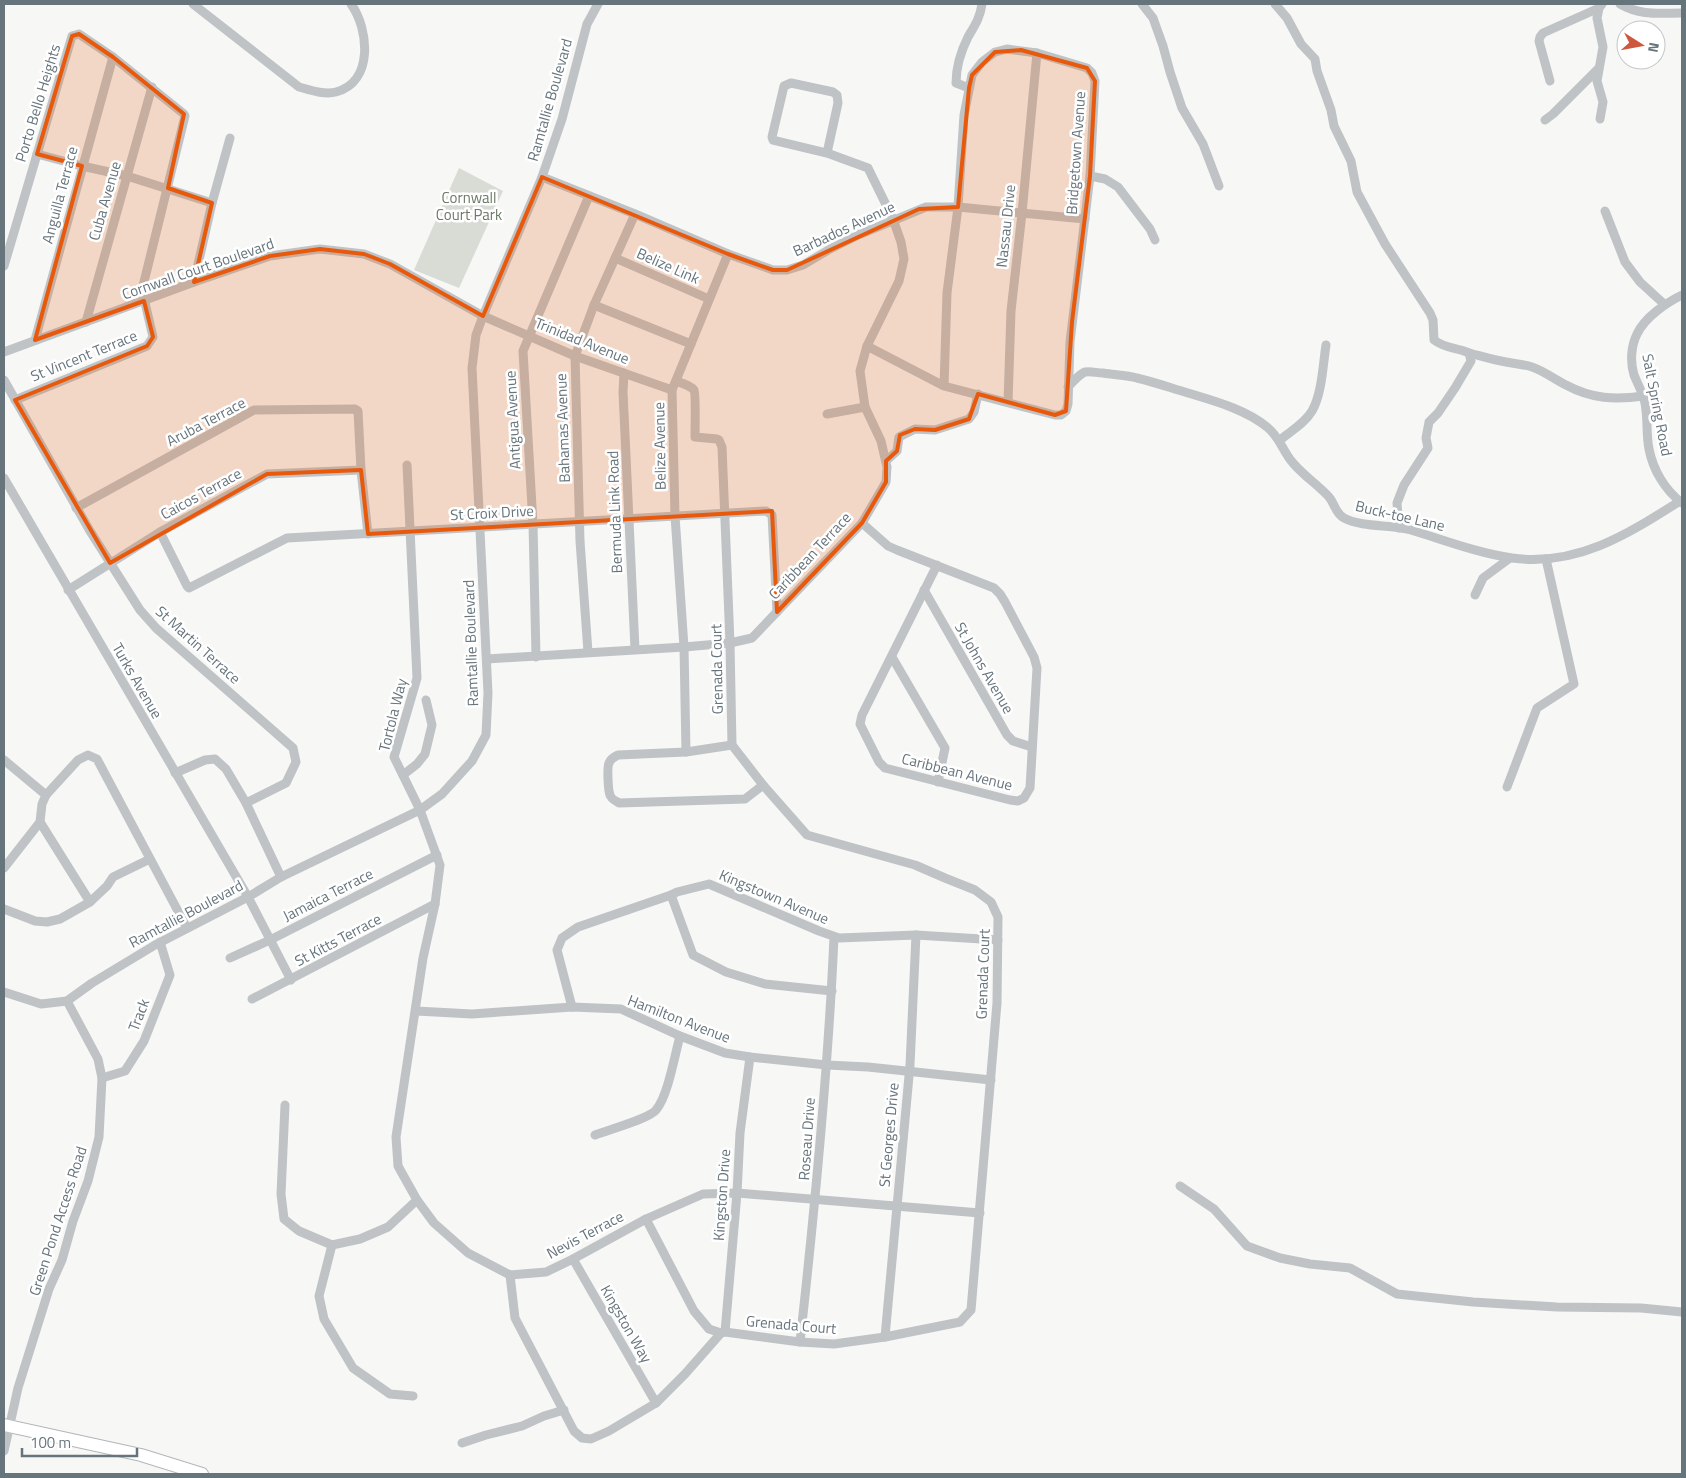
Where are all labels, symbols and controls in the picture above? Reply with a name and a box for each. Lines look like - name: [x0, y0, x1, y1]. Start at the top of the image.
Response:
- north arrow: [1616, 20, 1666, 70]
- street label: Ramtallie Boulevard: [521, 36, 578, 164]
- street label: Porto Bello Heights: [9, 41, 66, 165]
- text: N: [1643, 41, 1665, 54]
- street label: Bridgetown Avenue: [1060, 90, 1091, 215]
- street label: Anguilla Terrace: [36, 144, 84, 246]
- street label: Cuba Avenue: [82, 158, 127, 243]
- street label: Nassau Drive: [990, 183, 1021, 269]
- park label: Cornwall Court Park: [436, 186, 502, 226]
- street label: Barbados Avenue: [789, 195, 899, 262]
- street label: Cornwall Court Boulevard: [119, 232, 277, 305]
- street label: Belize Link: [633, 241, 703, 290]
- street label: Trinidad Avenue: [532, 311, 633, 370]
- street label: St Vincent Terrace: [27, 324, 141, 387]
- street label: Salt Spring Road: [1636, 352, 1679, 458]
- street label: Antigua Avenue: [498, 370, 527, 470]
- street label: Bahamas Avenue: [549, 373, 576, 483]
- street label: Aruba Terrace: [162, 391, 249, 452]
- street label: Belize Avenue: [647, 402, 672, 490]
- street label: Bermuda Link Road: [601, 450, 628, 574]
- street label: Caicos Terrace: [156, 462, 246, 525]
- street label: Buck-toe Lane: [1353, 494, 1447, 537]
- street label: St Croix Drive: [450, 499, 534, 526]
- street label: Caribbean Terrace: [763, 507, 856, 605]
- street label: Ramtallie Boulevard: [457, 579, 484, 707]
- street label: St Martin Terrace: [151, 600, 246, 689]
- street label: St Johns Avenue: [949, 618, 1020, 718]
- street label: Grenada Court: [704, 623, 729, 714]
- street label: Turks Avenue: [106, 639, 168, 723]
- street label: Tortola Way: [372, 676, 413, 754]
- street label: Caribbean Avenue: [899, 747, 1015, 796]
- street label: Jamaica Terrace: [279, 862, 377, 927]
- street label: Kingstown Avenue: [716, 863, 833, 930]
- street label: Ramtallie Boulevard: [124, 874, 247, 953]
- street label: St Kitts Terrace: [290, 907, 385, 972]
- street label: Grenada Court: [969, 928, 996, 1020]
- street label: Hamilton Avenue: [624, 988, 734, 1049]
- street label: Track: [122, 995, 155, 1034]
- street label: St Georges Drive: [872, 1082, 905, 1188]
- street label: Roseau Drive: [792, 1097, 821, 1181]
- street label: Green Pond Access Road: [23, 1143, 93, 1299]
- street label: Kingston Drive: [707, 1148, 736, 1242]
- street label: Nevis Terrace: [542, 1205, 627, 1265]
- street label: Kingston Way: [595, 1280, 658, 1367]
- street label: Grenada Court: [745, 1309, 838, 1340]
- scale bar: [22, 1426, 138, 1458]
- text: 100 m: [30, 1431, 71, 1454]

